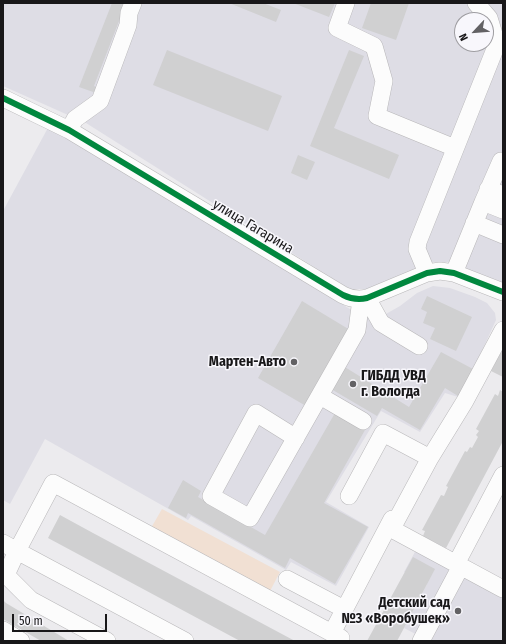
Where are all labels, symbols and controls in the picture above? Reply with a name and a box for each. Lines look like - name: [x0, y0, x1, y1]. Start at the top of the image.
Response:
- north arrow: [454, 12, 494, 52]
- text: N: [456, 31, 471, 43]
- street label: улица Гагарина: [210, 196, 296, 258]
- place label: Мартен-Авто: [209, 354, 286, 370]
- marker: Мартен-Авто: [289, 357, 299, 367]
- place label: ГИБДД УВД г. Вологда: [361, 368, 426, 400]
- marker: ГИБДД УВД г. Вологда: [348, 379, 358, 389]
- place label: Детский сад №3 «Воробушек»: [341, 595, 450, 628]
- scale bar: [14, 606, 109, 632]
- marker: Детский сад №3 «Воробушек»: [453, 606, 463, 616]
- text: 50 m: [19, 614, 43, 628]

